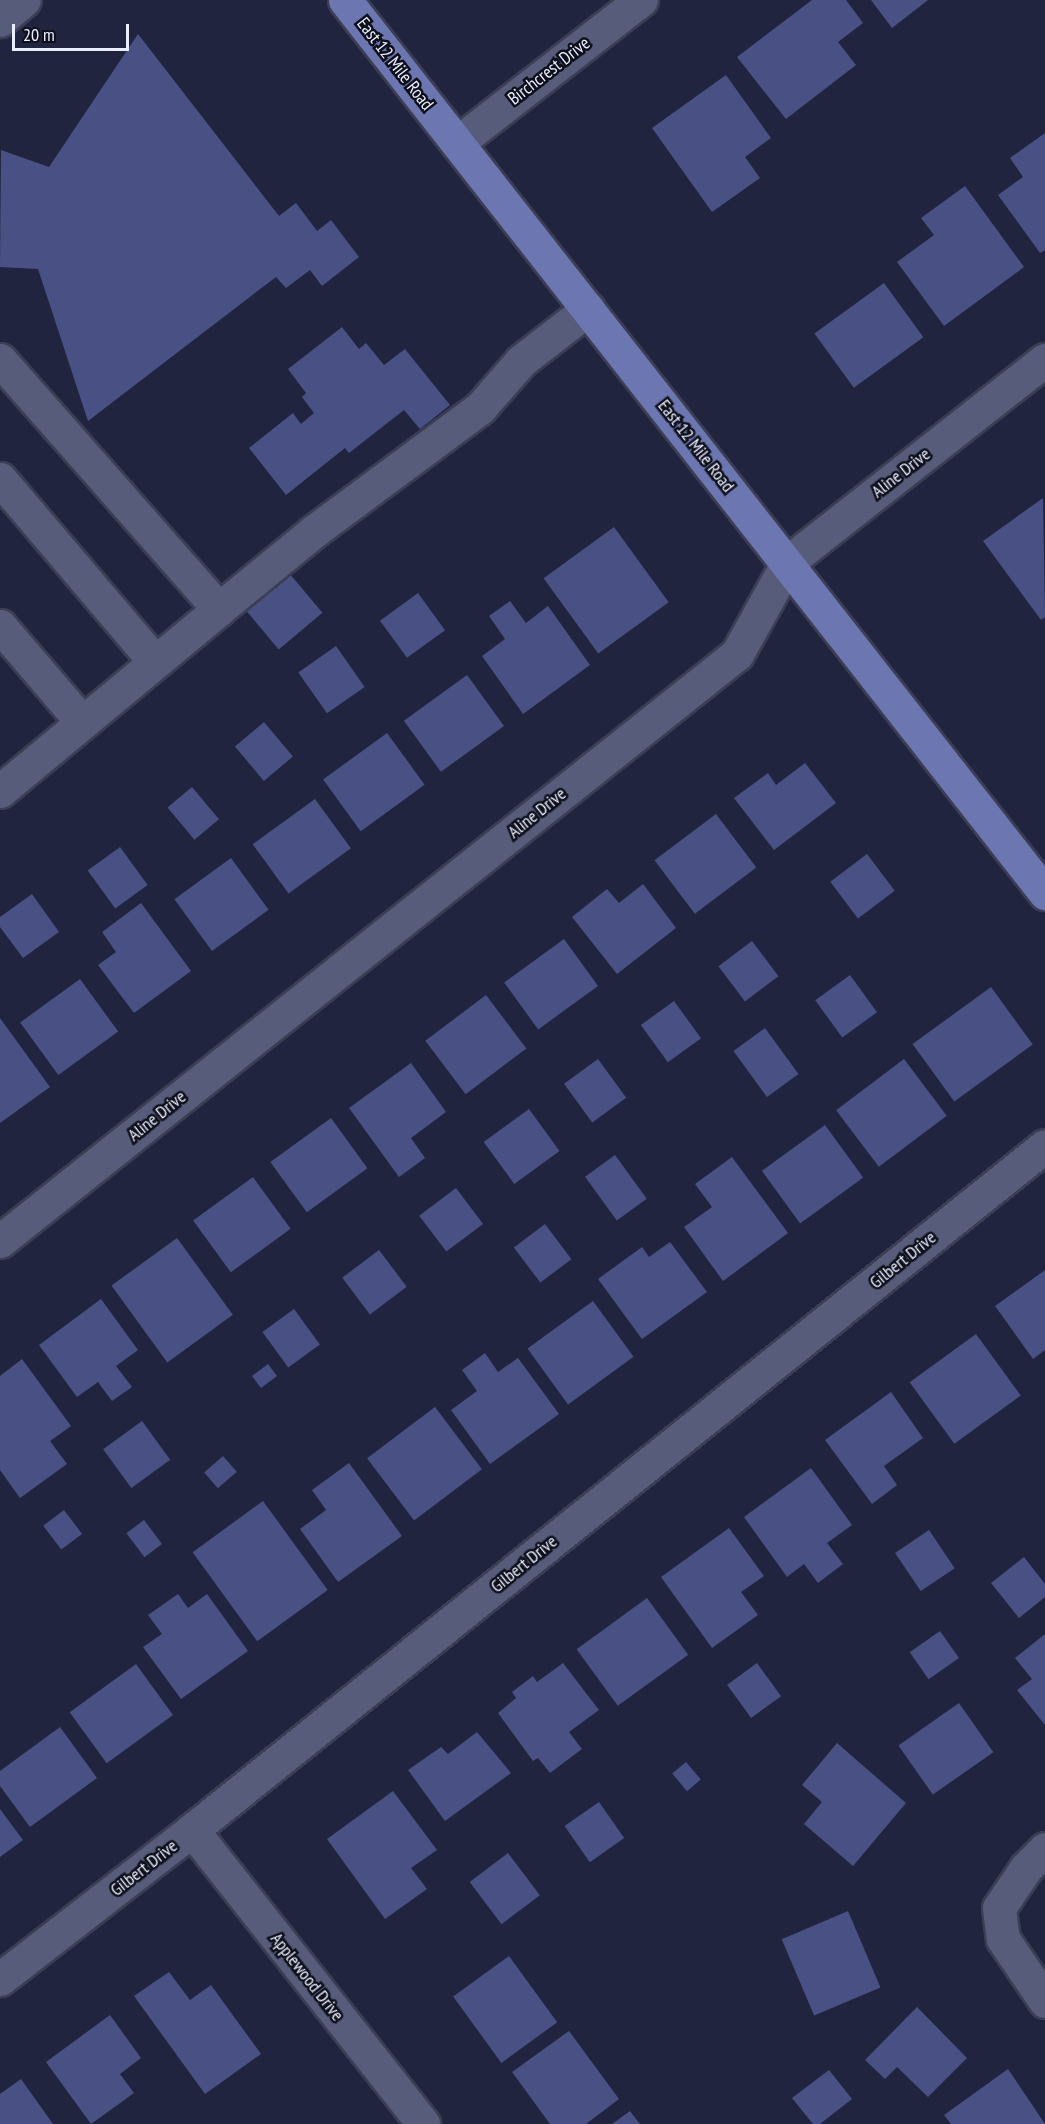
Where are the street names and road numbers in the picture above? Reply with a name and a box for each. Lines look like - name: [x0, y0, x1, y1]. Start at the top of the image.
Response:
- street label: East 12 Mile Road: [352, 13, 438, 115]
- street label: Birchcrest Drive: [504, 32, 594, 110]
- street label: East 12 Mile Road: [653, 395, 739, 497]
- street label: Aline Drive: [867, 443, 935, 503]
- street label: Aline Drive: [504, 783, 570, 843]
- street label: Aline Drive: [124, 1086, 190, 1146]
- street label: Gilbert Drive: [865, 1227, 941, 1293]
- street label: Gilbert Drive: [486, 1531, 562, 1597]
- street label: Gilbert Drive: [106, 1835, 182, 1901]
- street label: Applewood Drive: [266, 1929, 348, 2025]

